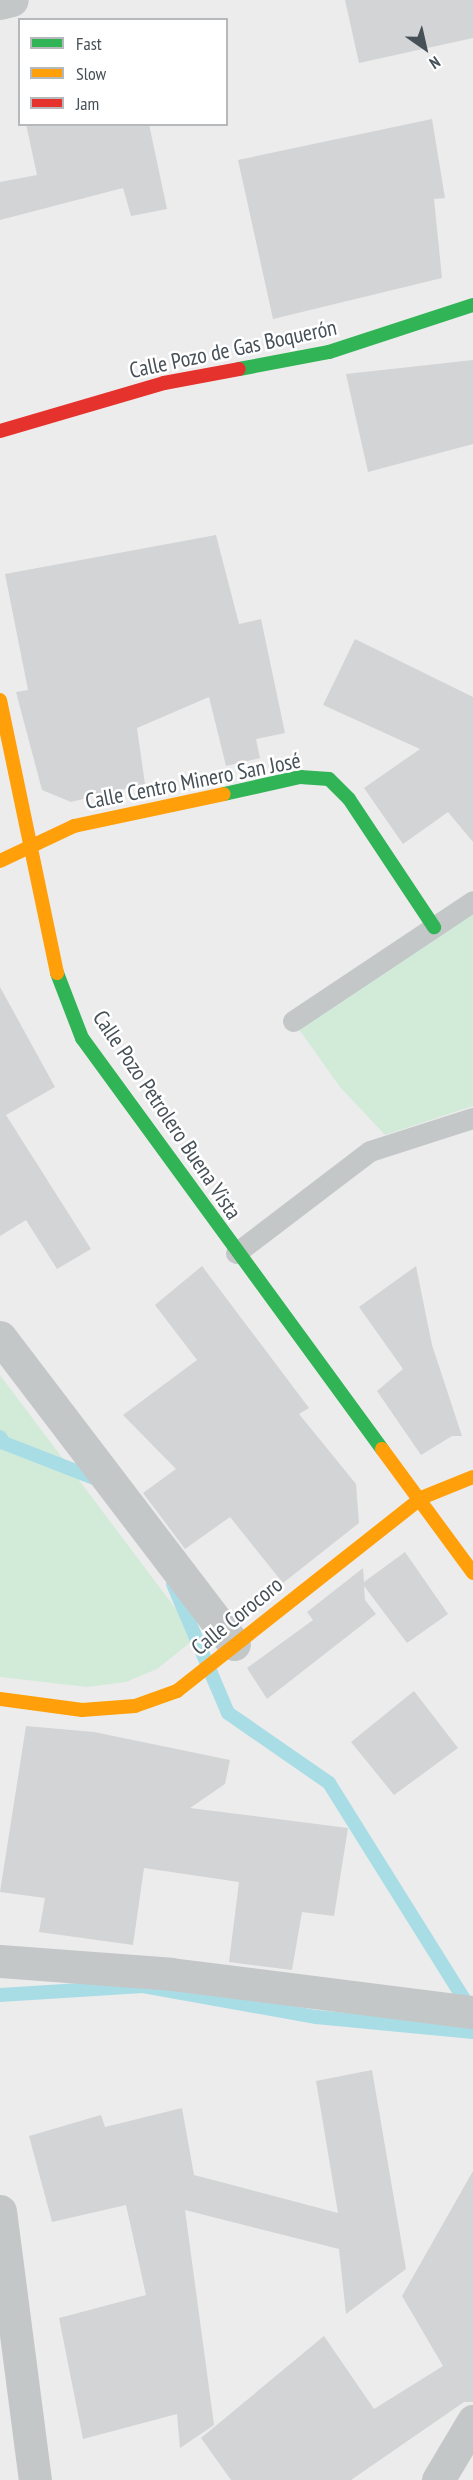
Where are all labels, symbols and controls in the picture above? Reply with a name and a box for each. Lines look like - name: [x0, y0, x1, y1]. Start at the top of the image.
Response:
- legend: [18, 18, 228, 126]
- north arrow: [395, 18, 455, 78]
- text: Fast: [76, 32, 102, 55]
- text: N: [426, 52, 444, 74]
- text: Slow: [76, 62, 106, 85]
- text: Jam: [76, 92, 99, 115]
- street label: Calle Pozo de Gas Boquerón: [127, 314, 339, 384]
- street label: Calle Centro Minero San José: [83, 747, 303, 815]
- street label: Calle Pozo Petrolero Buena Vista: [87, 1005, 247, 1225]
- street label: Calle Corocoro: [186, 1571, 288, 1661]

